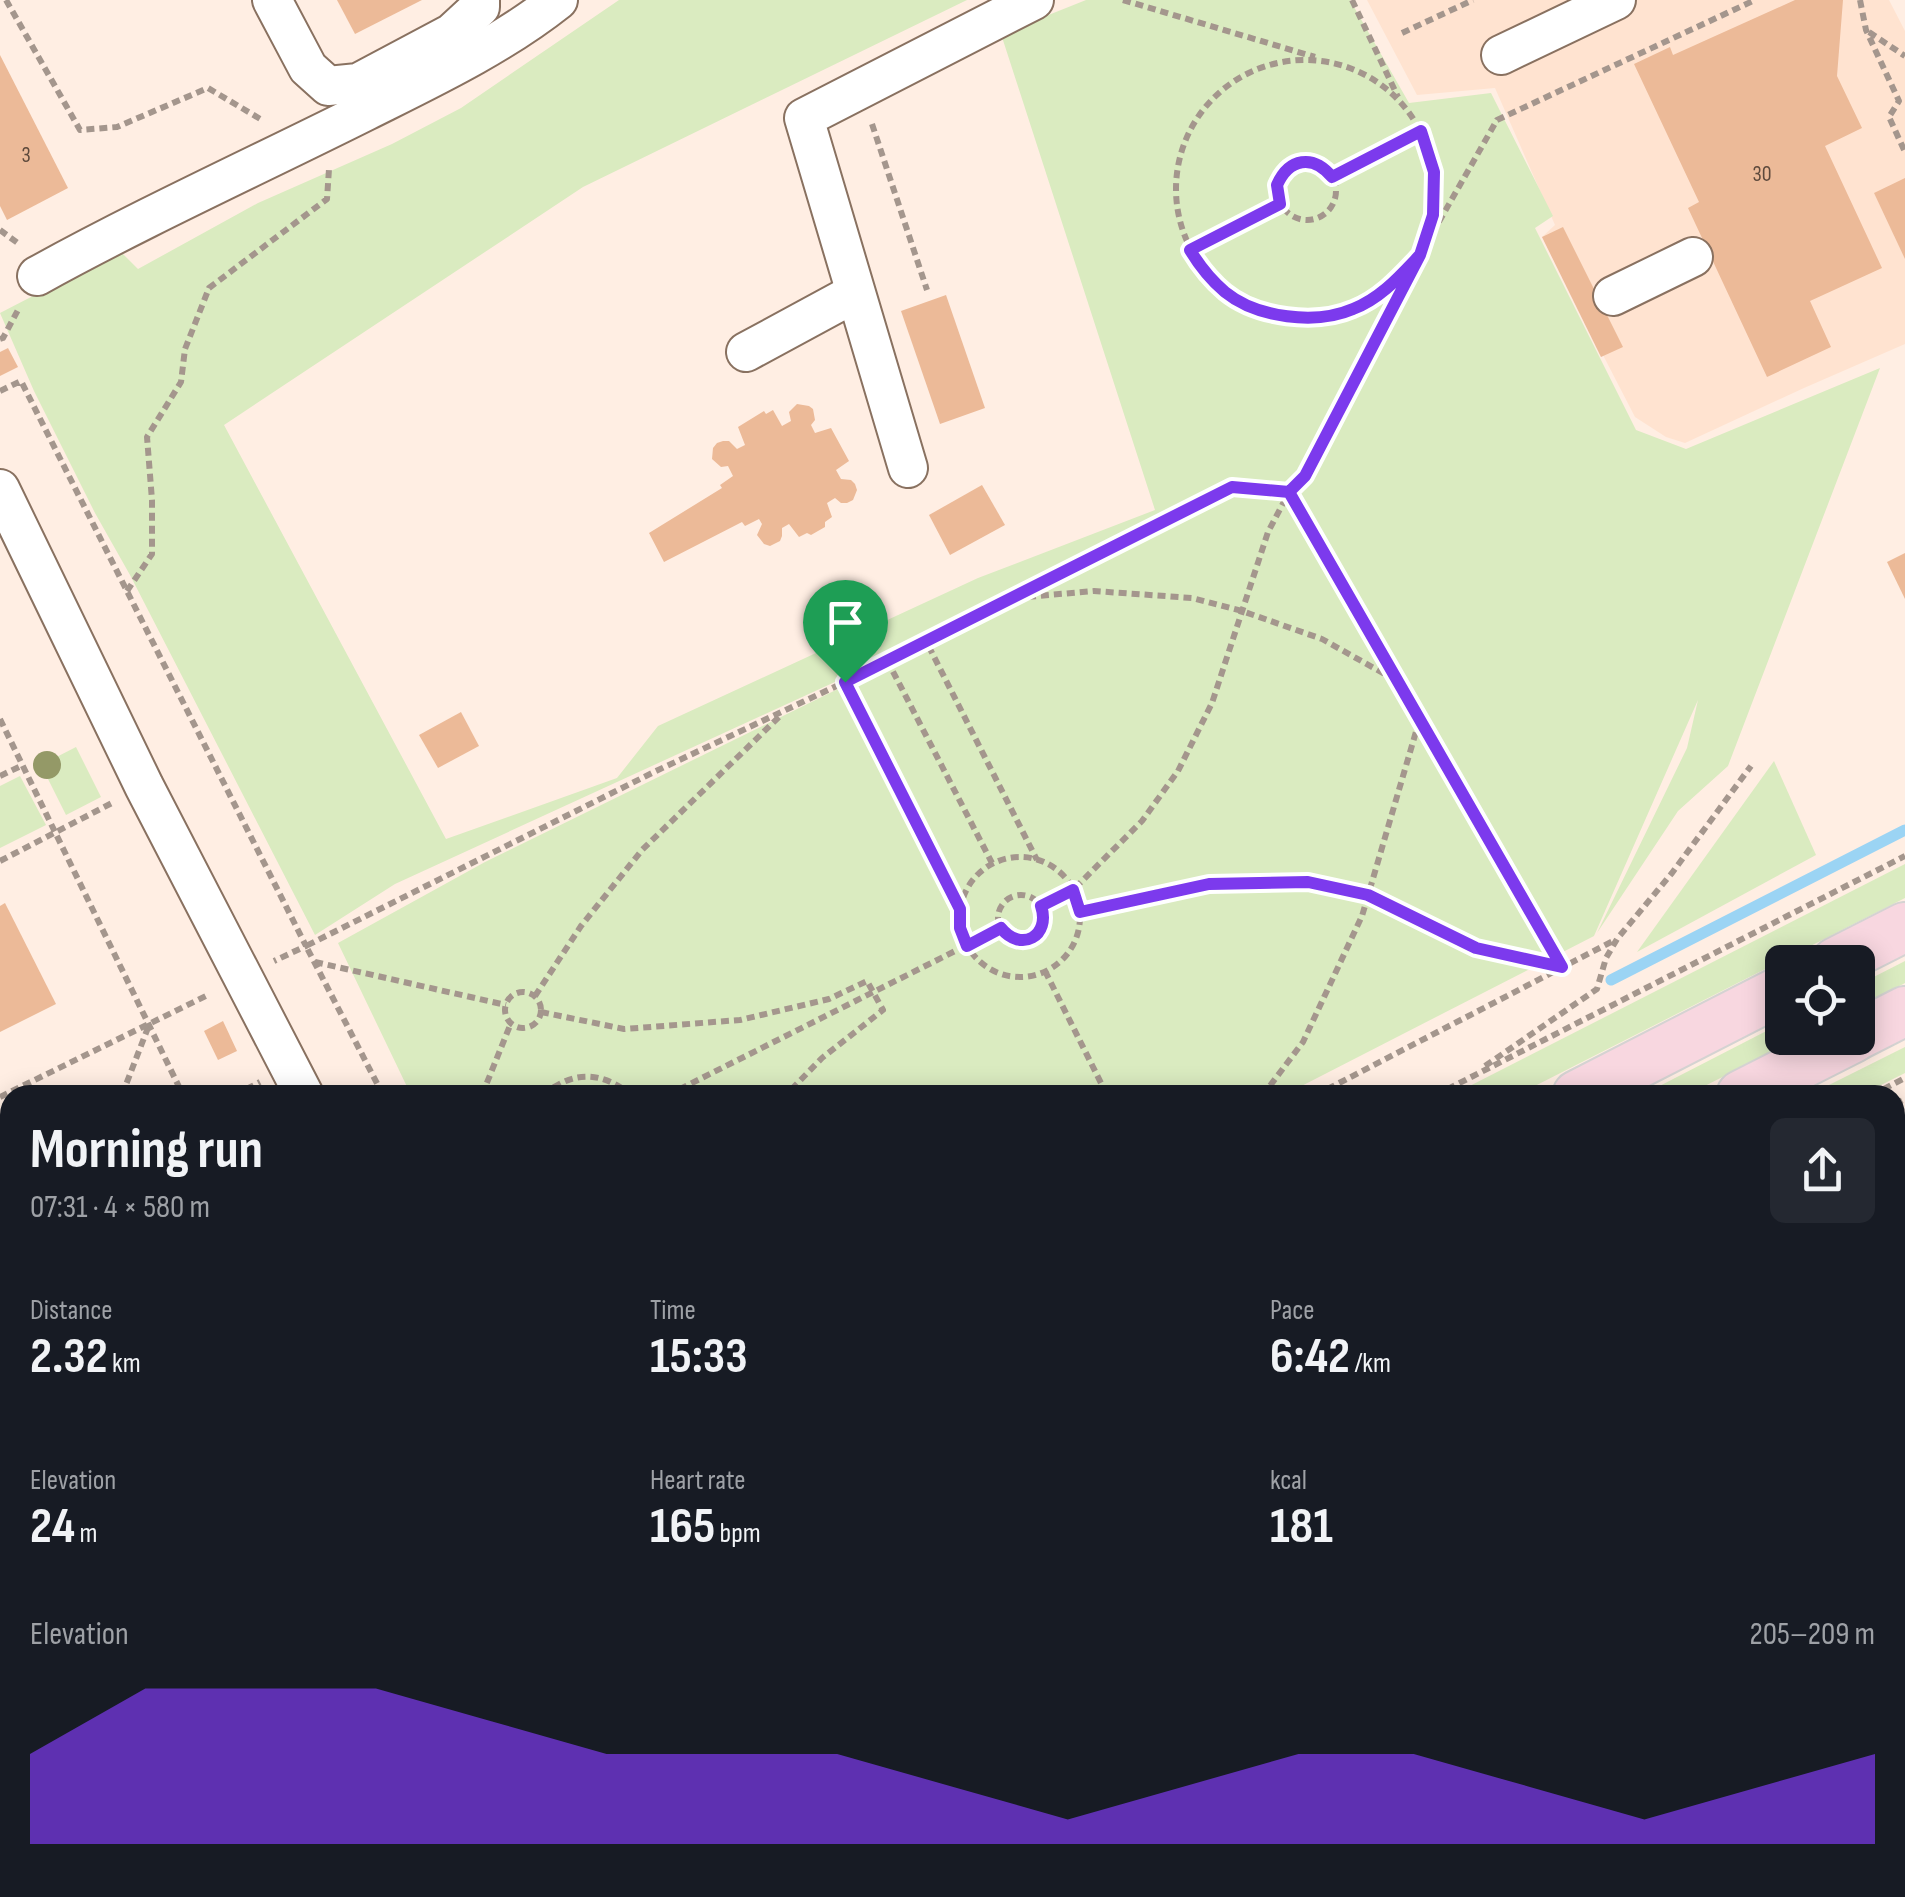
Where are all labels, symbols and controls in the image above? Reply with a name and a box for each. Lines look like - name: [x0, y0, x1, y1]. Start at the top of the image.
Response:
- house number: 3: [21, 142, 31, 169]
- house number: 30: [1752, 161, 1772, 188]
- pin: [803, 580, 888, 683]
- icon: arrive: [818, 595, 873, 650]
- map controls: [1765, 945, 1875, 1055]
- button: locate: [1765, 945, 1875, 1055]
- text: Morning run: [30, 1117, 263, 1184]
- button: share: [1770, 1118, 1875, 1223]
- text: 07:31 · 4 × 580 m: [30, 1188, 210, 1227]
- text: Distance: [30, 1294, 113, 1327]
- text: Time: [650, 1294, 696, 1327]
- text: Pace: [1270, 1294, 1315, 1327]
- text: 2.32: [30, 1327, 108, 1387]
- text: 15:33: [650, 1327, 748, 1387]
- text: 6:42: [1270, 1327, 1350, 1387]
- text: km: [108, 1347, 141, 1380]
- text: /km: [1350, 1347, 1391, 1380]
- text: Elevation: [30, 1464, 116, 1497]
- text: Heart rate: [650, 1464, 746, 1497]
- text: kcal: [1270, 1464, 1307, 1497]
- text: 24: [30, 1497, 75, 1557]
- text: 165: [650, 1497, 715, 1557]
- text: 181: [1270, 1497, 1333, 1557]
- text: m: [75, 1517, 97, 1550]
- text: bpm: [715, 1517, 761, 1550]
- text: Elevation: [30, 1615, 129, 1654]
- text: 205–209 m: [1750, 1615, 1875, 1654]

